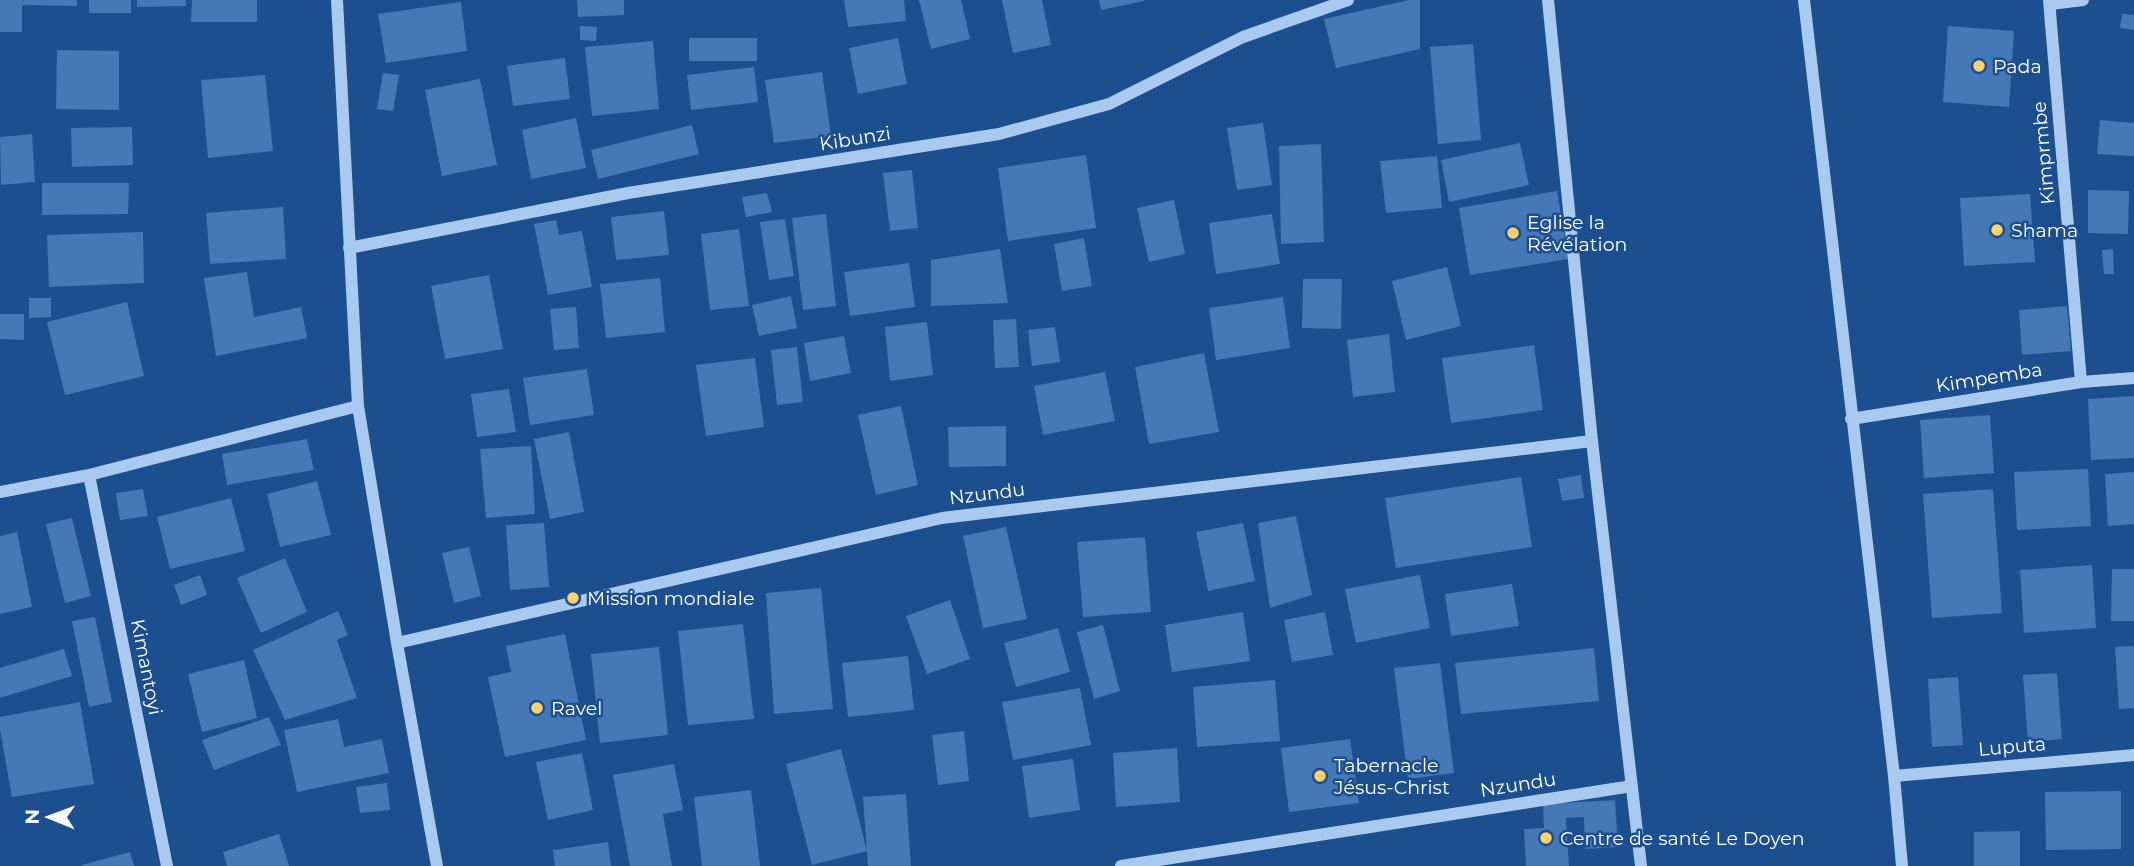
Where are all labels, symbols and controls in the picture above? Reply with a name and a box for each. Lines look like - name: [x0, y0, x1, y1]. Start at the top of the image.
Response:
- place label: Pada: [1993, 55, 2042, 78]
- marker: Pada: [1971, 58, 1987, 74]
- street label: Kimprmbe: [2028, 100, 2059, 206]
- street label: Kibunzi: [818, 122, 892, 155]
- place label: Eglise la Révélation: [1527, 211, 1627, 256]
- place label: Shama: [2011, 219, 2078, 242]
- marker: Shama: [1989, 222, 2005, 238]
- marker: Eglise la Révélation: [1505, 225, 1521, 241]
- street label: Kimpemba: [1934, 358, 2044, 397]
- street label: Nzundu: [948, 477, 1026, 510]
- place label: Mission mondiale: [587, 587, 754, 610]
- marker: Mission mondiale: [565, 590, 581, 606]
- street label: Kimantoyi: [126, 617, 167, 717]
- place label: Ravel: [551, 697, 602, 720]
- marker: Ravel: [529, 700, 545, 716]
- street label: Luputa: [1977, 732, 2047, 761]
- place label: Tabernacle Jésus-Christ: [1333, 754, 1450, 799]
- street label: Nzundu: [1479, 767, 1558, 802]
- marker: Tabernacle Jésus-Christ: [1312, 768, 1328, 784]
- north arrow: [14, 782, 84, 852]
- text: N: [21, 809, 44, 825]
- place label: Centre de santé Le Doyen: [1560, 827, 1805, 850]
- marker: Centre de santé Le Doyen: [1538, 830, 1554, 846]

